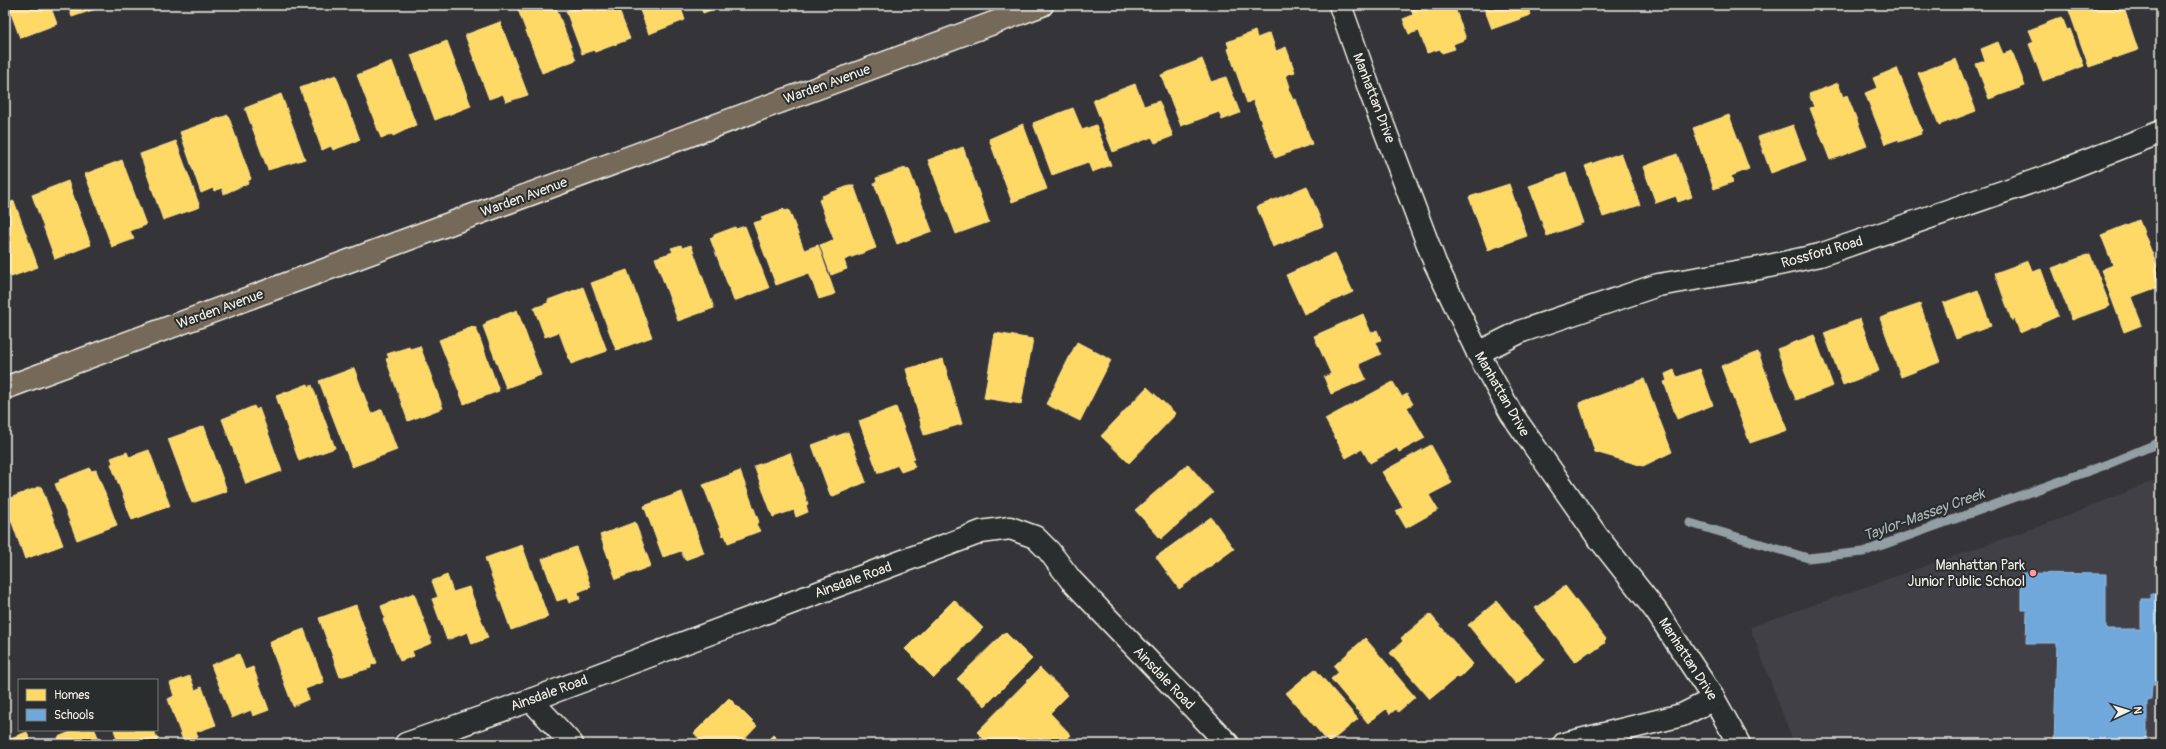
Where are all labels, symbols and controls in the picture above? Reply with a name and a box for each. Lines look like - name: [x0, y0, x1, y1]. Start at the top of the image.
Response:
- street label: Manhattan Drive: [1349, 51, 1399, 145]
- street label: Warden Avenue: [781, 60, 873, 108]
- street label: Warden Avenue: [478, 173, 570, 221]
- street label: Rossford Road: [1779, 232, 1865, 272]
- street label: Warden Avenue: [174, 285, 266, 333]
- street label: Manhattan Drive: [1471, 349, 1533, 439]
- water label: Taylor-Massey Creek: [1861, 484, 1989, 546]
- place label: Manhattan Park Junior Public School: [1907, 557, 2025, 590]
- street label: Ainsdale Road: [812, 558, 894, 602]
- marker: Manhattan Park Junior Public School: [2028, 568, 2038, 578]
- street label: Manhattan Drive: [1655, 615, 1721, 704]
- street label: Ainsdale Road: [1130, 643, 1198, 713]
- street label: Ainsdale Road: [508, 671, 590, 715]
- legend: [18, 679, 158, 731]
- text: Homes: [54, 688, 90, 703]
- north arrow: [2108, 691, 2148, 731]
- text: N: [2131, 706, 2144, 715]
- text: Schools: [54, 708, 94, 723]

